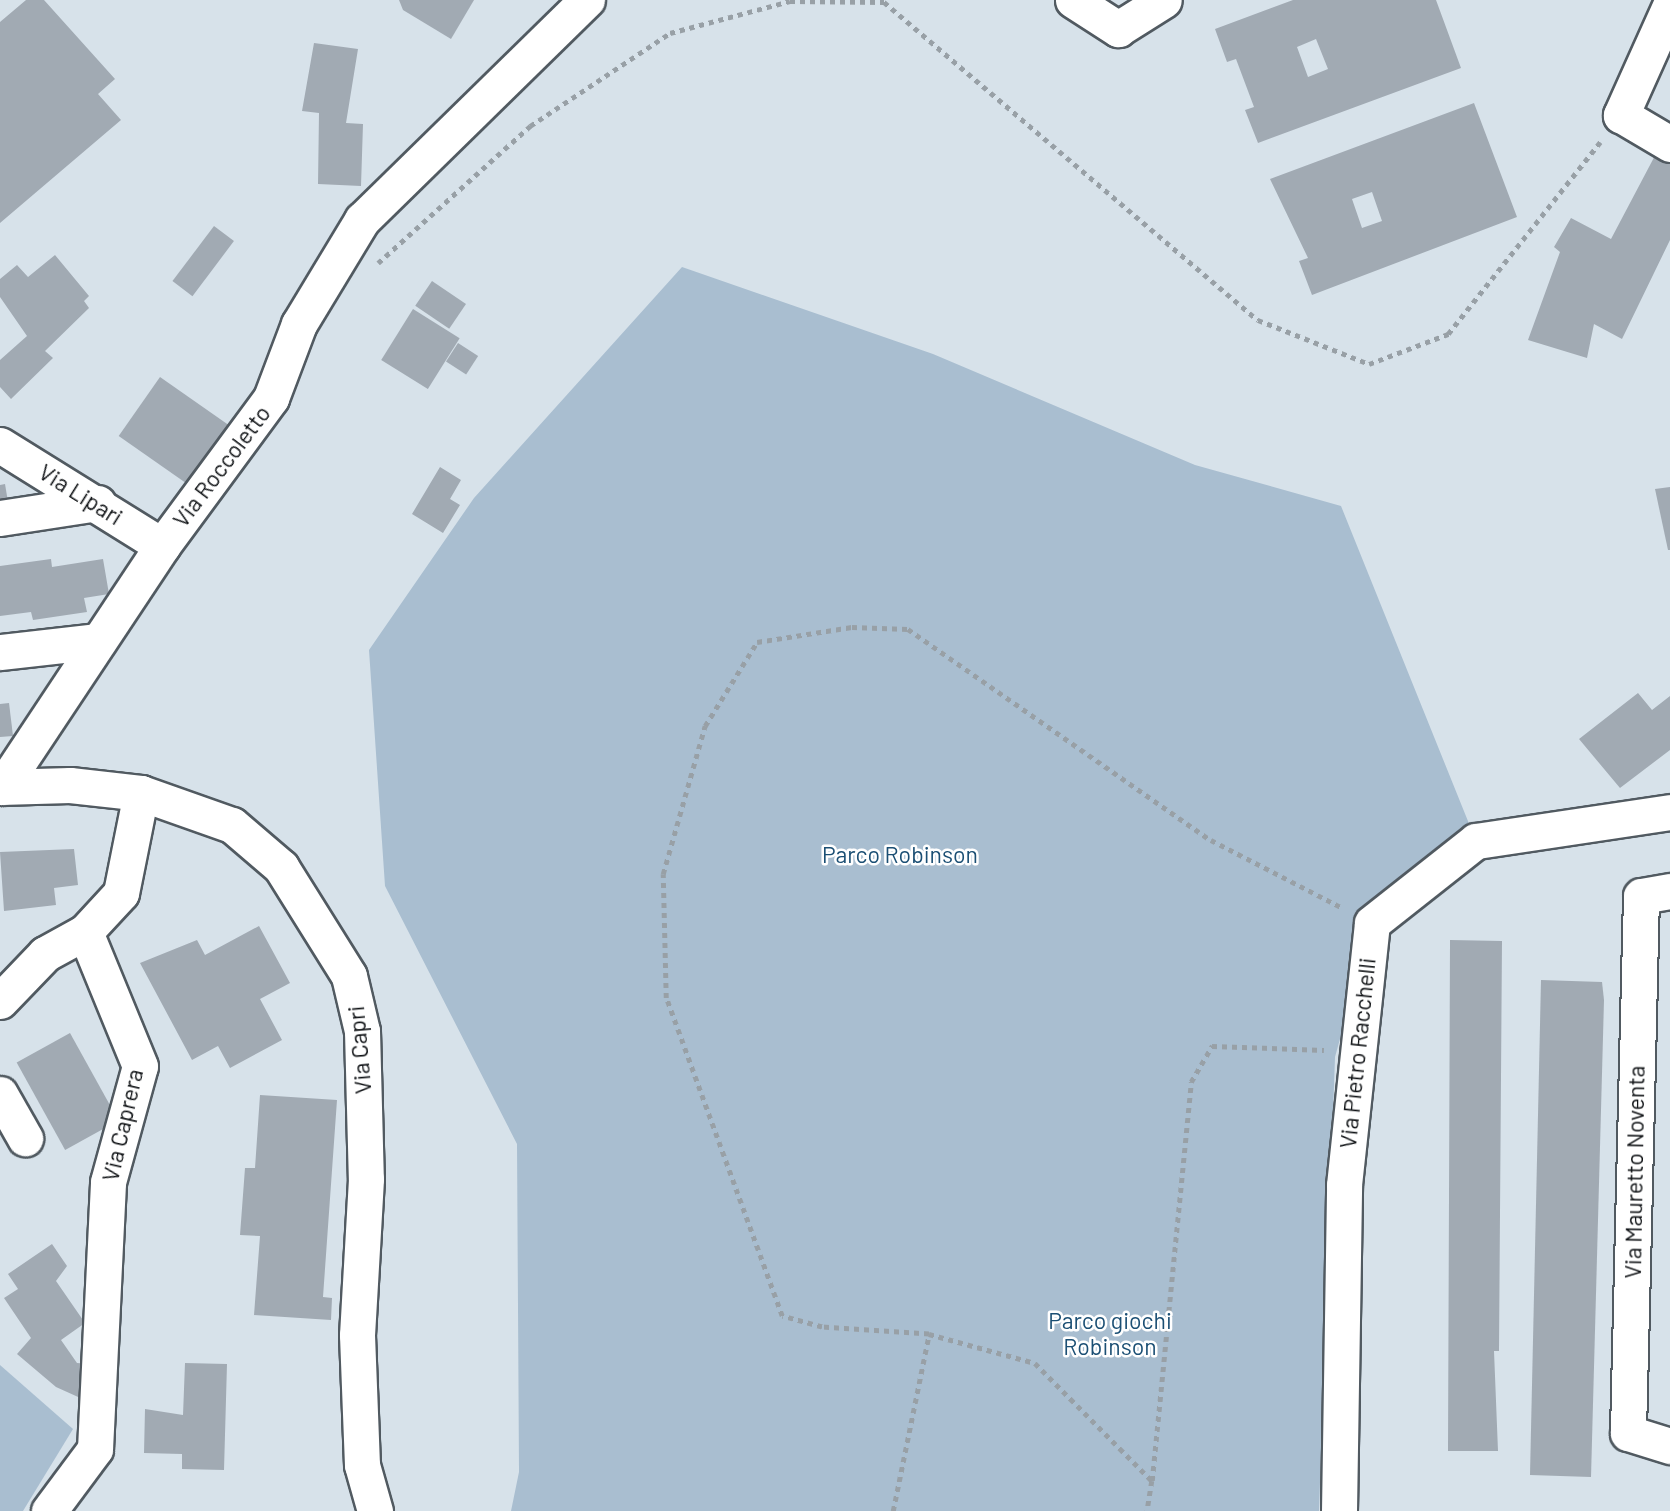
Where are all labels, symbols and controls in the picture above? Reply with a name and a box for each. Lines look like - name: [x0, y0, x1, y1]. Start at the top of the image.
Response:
- street label: Via Roccoletto: [166, 400, 276, 532]
- street label: Via Lipari: [34, 458, 128, 530]
- park label: Parco Robinson: [822, 840, 978, 868]
- street label: Via Pietro Racchelli: [1333, 956, 1381, 1150]
- street label: Via Capri: [341, 1005, 377, 1095]
- street label: Via Mauretto Noventa: [1618, 1065, 1650, 1279]
- street label: Via Caprera: [96, 1066, 148, 1184]
- park label: Parco giochi Robinson: [1048, 1306, 1172, 1360]

